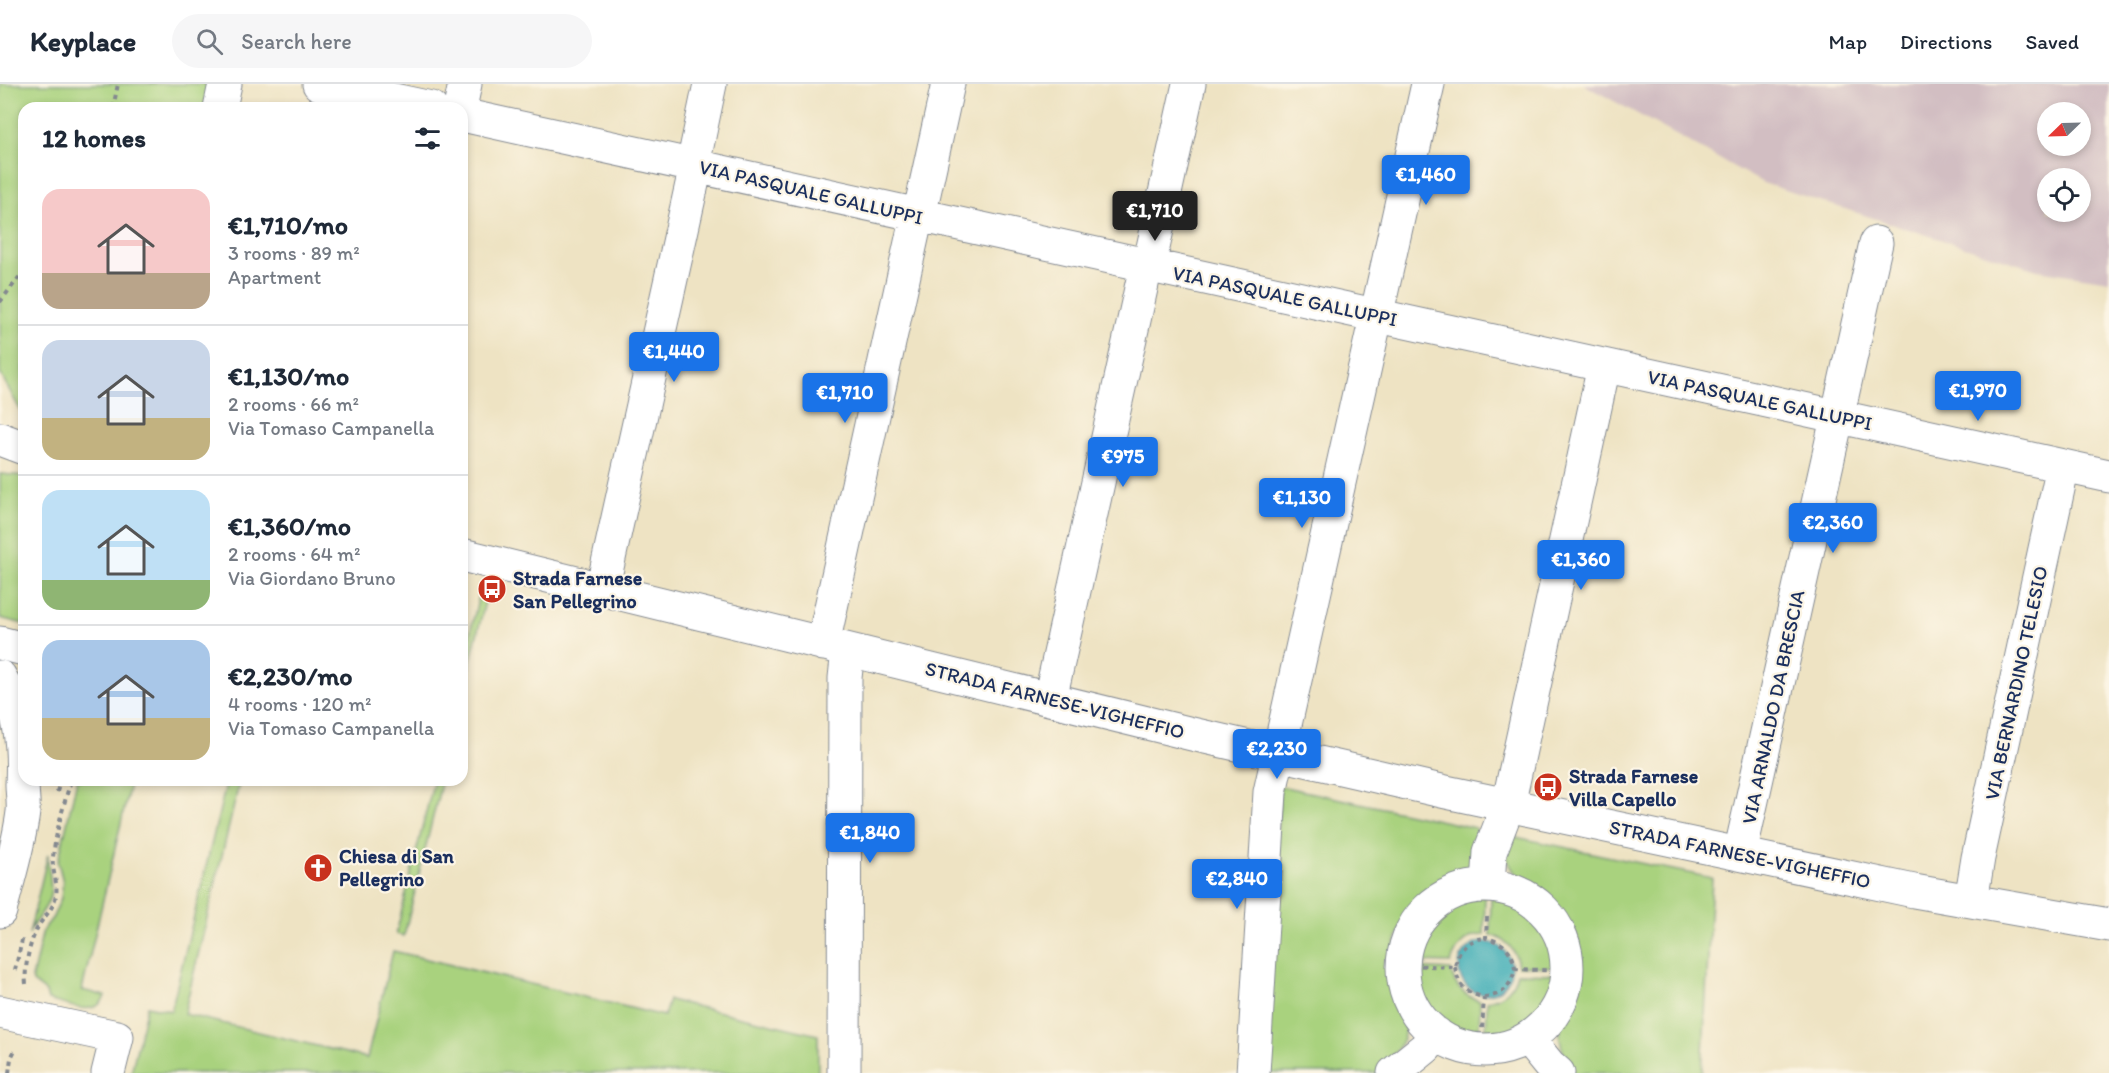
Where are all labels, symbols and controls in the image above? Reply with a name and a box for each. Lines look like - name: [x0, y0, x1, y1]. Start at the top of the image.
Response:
- search box: [172, 14, 592, 68]
- text: Keyplace: [30, 24, 136, 58]
- icon: search: [193, 25, 226, 58]
- text: Search here: [241, 28, 352, 55]
- text: Map: [1829, 29, 1867, 54]
- text: Directions: [1900, 29, 1992, 54]
- text: Saved: [2025, 29, 2079, 54]
- north arrow: [2037, 102, 2091, 156]
- map controls: [2037, 102, 2091, 222]
- text: 12 homes: [42, 122, 146, 154]
- icon: filters: [411, 122, 444, 155]
- street label: VIA PASQUALE GALLUPPI: [697, 155, 925, 229]
- pin: €1,460: [1377, 155, 1475, 206]
- text: €1,460: [1396, 162, 1456, 186]
- button: locate: [2037, 168, 2091, 222]
- pin: €1,710: [1106, 191, 1204, 242]
- text: €1,710: [1127, 198, 1183, 222]
- text: €1,710/mo: [228, 209, 348, 241]
- icon: home: [90, 213, 162, 285]
- text: 3 rooms · 89 m²: [228, 241, 360, 265]
- street label: VIA PASQUALE GALLUPPI: [1171, 260, 1399, 332]
- text: Apartment: [228, 265, 321, 289]
- pin: €1,440: [625, 332, 723, 383]
- text: €1,440: [643, 339, 705, 363]
- text: €1,130/mo: [228, 360, 349, 392]
- icon: home: [90, 364, 162, 436]
- street label: VIA PASQUALE GALLUPPI: [1646, 364, 1874, 436]
- pin: €1,970: [1929, 371, 2027, 422]
- pin: €1,710: [796, 373, 894, 424]
- text: €1,970: [1949, 378, 2007, 402]
- text: €1,710: [817, 380, 873, 404]
- text: 2 rooms · 66 m²: [228, 392, 359, 416]
- text: Via Tomaso Campanella: [228, 416, 434, 440]
- pin: €975: [1087, 437, 1159, 488]
- text: €975: [1102, 444, 1144, 468]
- pin: €1,130: [1253, 478, 1351, 529]
- text: €1,130: [1273, 485, 1331, 509]
- pin: €2,360: [1784, 503, 1882, 554]
- text: €1,360/mo: [228, 510, 351, 542]
- text: €2,360: [1803, 510, 1863, 534]
- icon: home: [90, 514, 162, 586]
- pin: €1,360: [1532, 540, 1630, 591]
- text: 2 rooms · 64 m²: [228, 542, 360, 566]
- text: €1,360: [1551, 547, 1611, 571]
- street label: VIA BERNARDINO TELESIO: [1979, 564, 2053, 802]
- text: Via Giordano Bruno: [228, 566, 396, 590]
- place label: Strada Farnese San Pellegrino: [513, 566, 643, 614]
- bus stop icon: Strada Farnese San Pellegrino: [476, 573, 508, 605]
- street label: VIA ARNALDO DA BRESCIA: [1736, 588, 1810, 826]
- street label: STRADA FARNESE-VIGHEFFIO: [923, 656, 1187, 744]
- text: €2,230/mo: [228, 660, 353, 692]
- icon: home: [90, 664, 162, 736]
- text: 4 rooms · 120 m²: [228, 692, 371, 716]
- text: Via Tomaso Campanella: [228, 716, 434, 740]
- pin: €2,230: [1228, 729, 1326, 780]
- text: €2,230: [1247, 736, 1307, 760]
- place label: Strada Farnese Villa Capello: [1569, 764, 1699, 812]
- bus stop icon: Strada Farnese Villa Capello: [1532, 771, 1564, 803]
- pin: €1,840: [821, 813, 919, 864]
- street label: STRADA FARNESE-VIGHEFFIO: [1607, 815, 1873, 893]
- text: €1,840: [840, 820, 900, 844]
- place label: Chiesa di San Pellegrino: [339, 844, 455, 892]
- church icon: Chiesa di San Pellegrino: [302, 852, 334, 884]
- pin: €2,840: [1188, 859, 1286, 910]
- text: €2,840: [1206, 866, 1268, 890]

